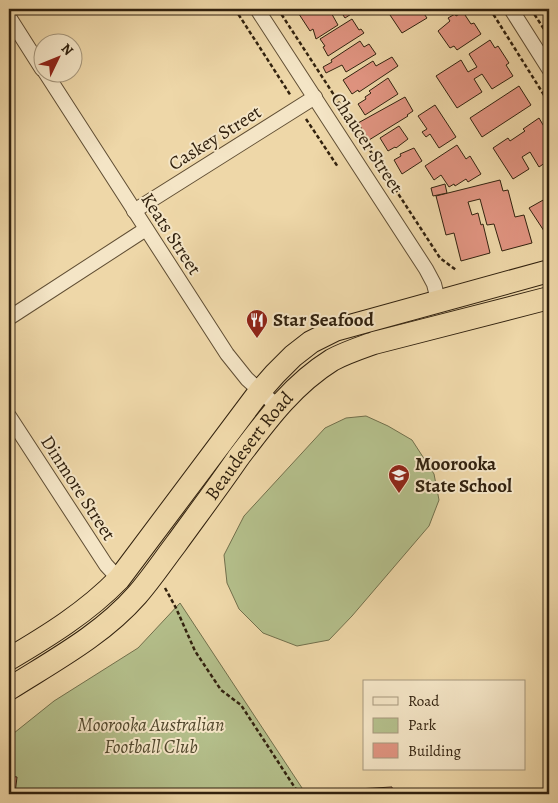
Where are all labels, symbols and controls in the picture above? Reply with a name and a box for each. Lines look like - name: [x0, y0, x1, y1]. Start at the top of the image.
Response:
- north arrow: [32, 32, 82, 82]
- text: N: [57, 39, 78, 60]
- street label: Chaucer Street: [325, 88, 409, 198]
- street label: Caskey Street: [164, 99, 266, 177]
- street label: Keats Street: [135, 188, 207, 280]
- place label: Star Seafood: [273, 307, 375, 333]
- restaurant icon: Star Seafood: [245, 308, 269, 339]
- street label: Beaudesert Road: [199, 385, 300, 506]
- street label: Dinmore Street: [34, 430, 122, 546]
- place label: Moorooka State School: [415, 451, 512, 499]
- school or university icon: Moorooka State School: [387, 463, 411, 494]
- legend: [363, 680, 526, 770]
- text: Road: [408, 691, 440, 711]
- park label: Moorooka Australian Football Club: [78, 712, 224, 760]
- text: Park: [408, 715, 437, 735]
- text: Building: [408, 741, 461, 761]

